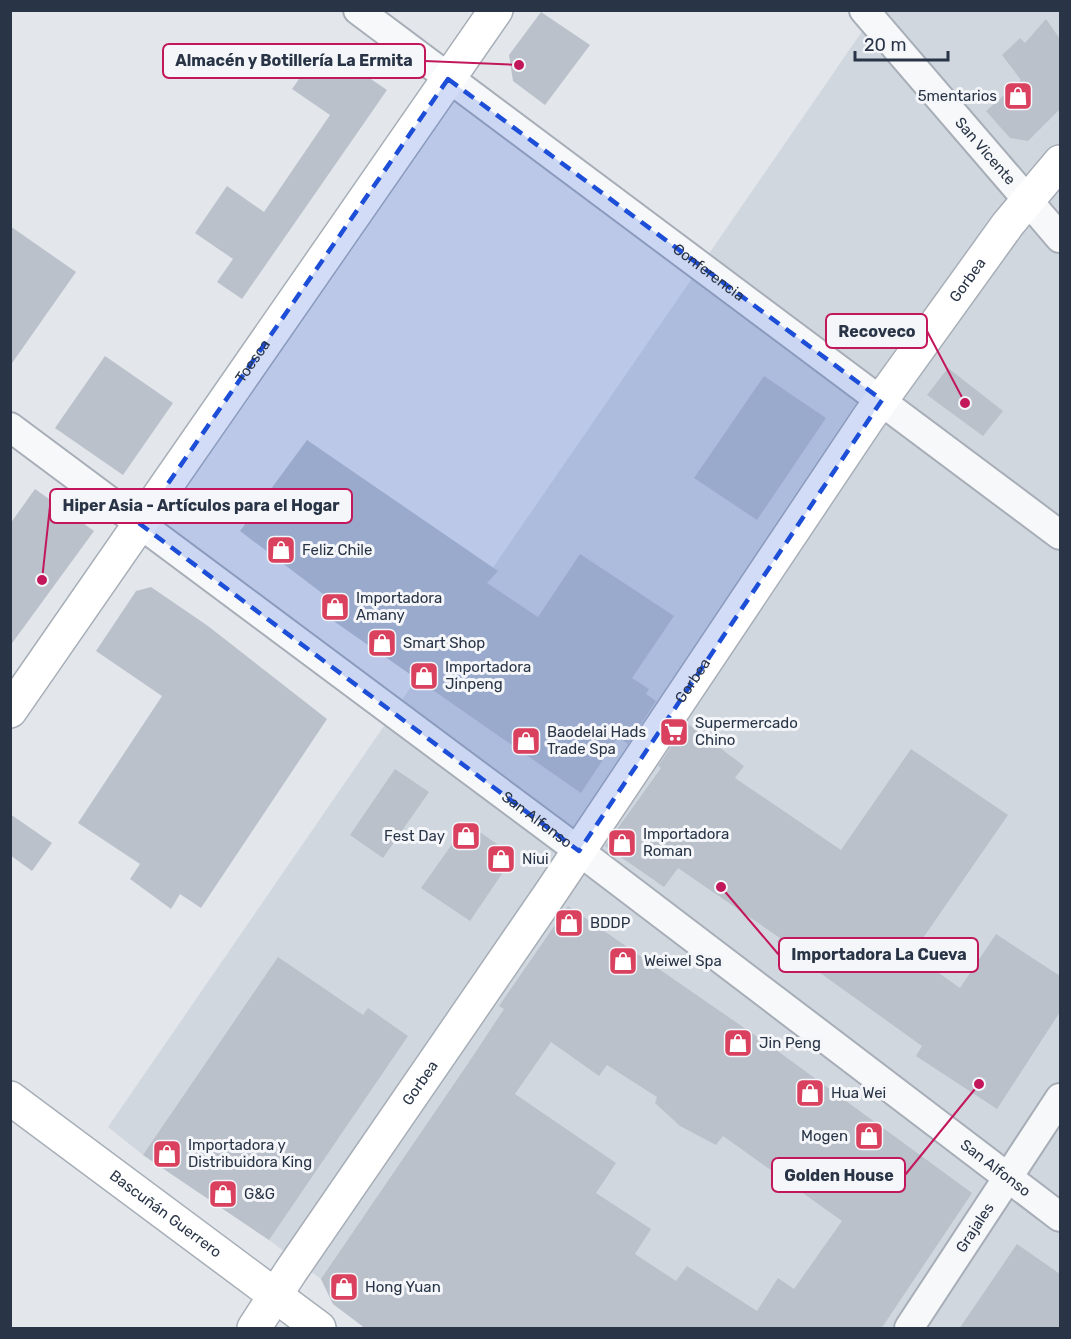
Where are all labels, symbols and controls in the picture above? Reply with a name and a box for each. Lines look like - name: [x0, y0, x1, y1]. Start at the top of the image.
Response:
- scale bar: [855, 24, 948, 62]
- text: 20 m: [864, 34, 906, 56]
- callout: Almacén y Botillería La Ermita: [163, 44, 425, 78]
- text: Almacén y Botillería La Ermita: [175, 51, 413, 70]
- shop icon: 5mentarios: [1002, 80, 1034, 112]
- place label: 5mentarios: [918, 87, 997, 105]
- street label: San Vicente: [951, 114, 1019, 189]
- street label: Conferencia: [669, 240, 748, 305]
- street label: Gorbea: [946, 254, 990, 306]
- callout: Recoveco: [826, 314, 927, 348]
- text: Recoveco: [838, 322, 916, 341]
- street label: Toesca: [232, 336, 274, 386]
- callout: Hiper Asia - Artículos para el Hogar: [50, 489, 352, 523]
- text: Hiper Asia - Artículos para el Hogar: [62, 496, 340, 515]
- shop icon: Feliz Chile: [265, 534, 297, 566]
- place label: Feliz Chile: [302, 541, 372, 559]
- place label: Importadora Amany: [356, 589, 442, 624]
- shop icon: Importadora Amany: [319, 591, 351, 623]
- shop icon: Smart Shop: [366, 627, 398, 659]
- place label: Smart Shop: [403, 634, 485, 652]
- street label: Gorbea: [671, 655, 714, 707]
- place label: Importadora Jinpeng: [445, 658, 531, 693]
- shop icon: Importadora Jinpeng: [408, 660, 440, 692]
- place label: Supermercado Chino: [695, 714, 798, 749]
- supermarket icon: Supermercado Chino: [658, 716, 690, 748]
- place label: Baodelai Hads Trade Spa: [547, 723, 646, 758]
- shop icon: Baodelai Hads Trade Spa: [510, 725, 542, 757]
- street label: San Alfonso: [498, 787, 576, 852]
- shop icon: Fest Day: [450, 820, 482, 852]
- place label: Importadora Roman: [643, 825, 729, 860]
- place label: Fest Day: [384, 827, 445, 845]
- shop icon: Importadora Roman: [606, 827, 638, 859]
- shop icon: Niui: [485, 843, 517, 875]
- place label: Niui: [522, 850, 549, 868]
- shop icon: BDDP: [553, 907, 585, 939]
- place label: BDDP: [590, 914, 631, 932]
- callout: Importadora La Cueva: [779, 938, 978, 972]
- shop icon: Weiwel Spa: [607, 945, 639, 977]
- text: Importadora La Cueva: [791, 945, 967, 964]
- place label: Weiwel Spa: [644, 952, 722, 970]
- shop icon: Jin Peng: [722, 1027, 754, 1059]
- place label: Jin Peng: [759, 1034, 821, 1052]
- street label: Gorbea: [398, 1057, 442, 1109]
- shop icon: Hua Wei: [794, 1077, 826, 1109]
- place label: Hua Wei: [831, 1084, 886, 1102]
- shop icon: Mogen: [853, 1120, 885, 1152]
- place label: Mogen: [801, 1127, 848, 1145]
- place label: Importadora y Distribuidora King: [188, 1136, 312, 1171]
- street label: San Alfonso: [957, 1136, 1034, 1200]
- shop icon: Importadora y Distribuidora King: [151, 1138, 183, 1170]
- callout: Golden House: [772, 1158, 905, 1192]
- street label: Bascuñán Guerrero: [106, 1166, 225, 1261]
- text: Golden House: [784, 1166, 894, 1185]
- shop icon: G&G: [207, 1178, 239, 1210]
- place label: G&G: [244, 1185, 275, 1203]
- street label: Grajales: [952, 1199, 998, 1256]
- shop icon: Hong Yuan: [328, 1271, 360, 1303]
- place label: Hong Yuan: [365, 1278, 441, 1296]

